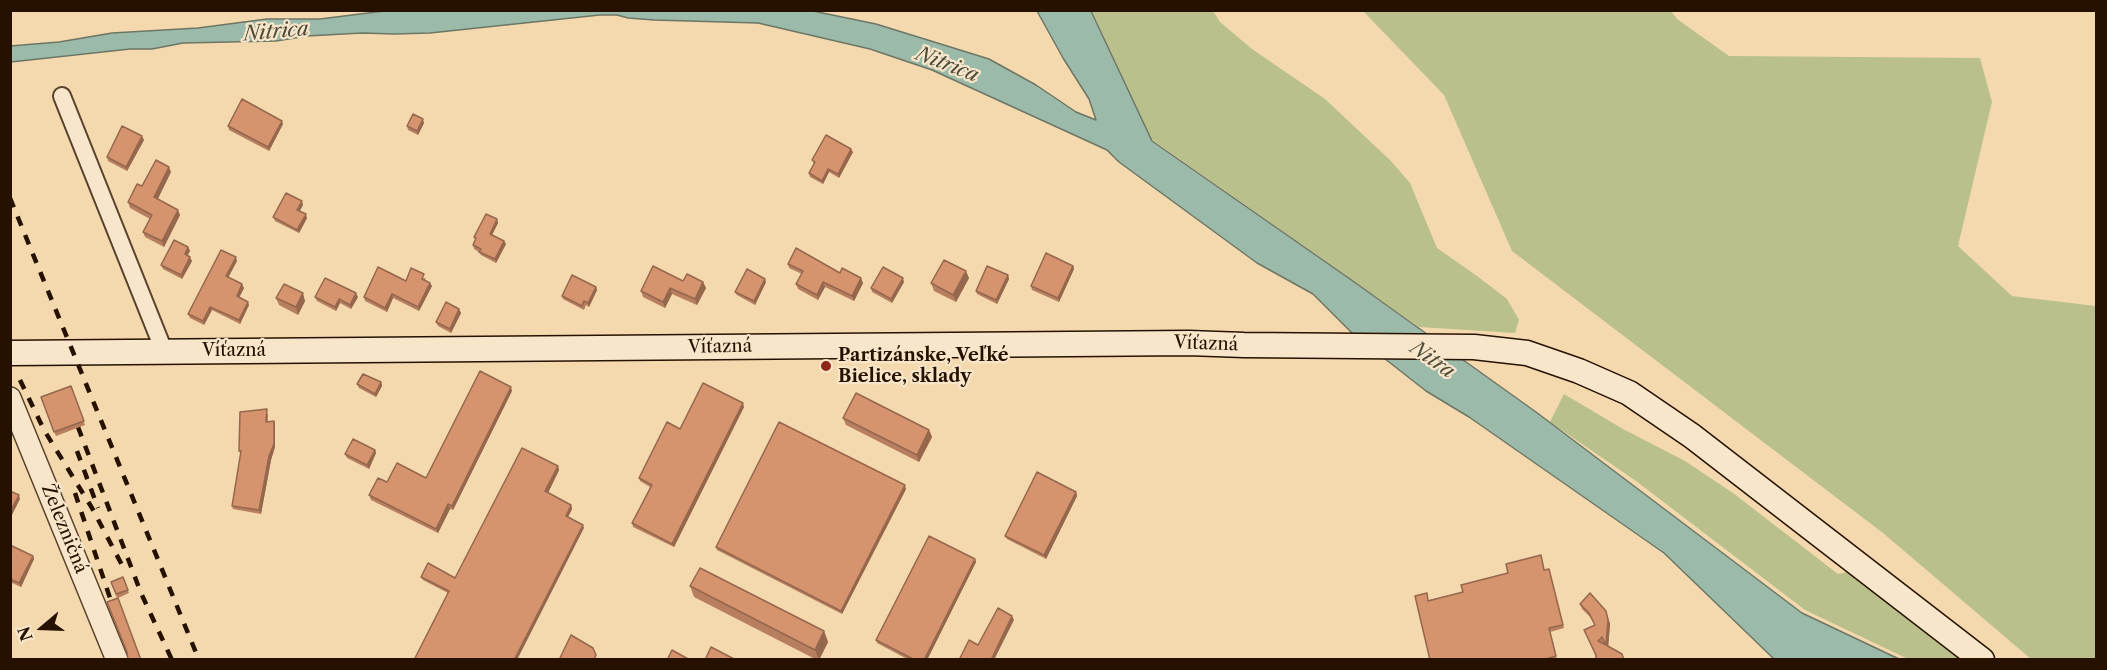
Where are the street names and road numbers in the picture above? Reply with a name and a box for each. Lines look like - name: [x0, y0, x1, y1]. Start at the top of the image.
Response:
- street label: Víťazná: [1174, 332, 1238, 356]
- street label: Víťazná: [688, 336, 752, 358]
- street label: Víťazná: [202, 340, 266, 362]
- street label: Železničná: [36, 481, 92, 577]

